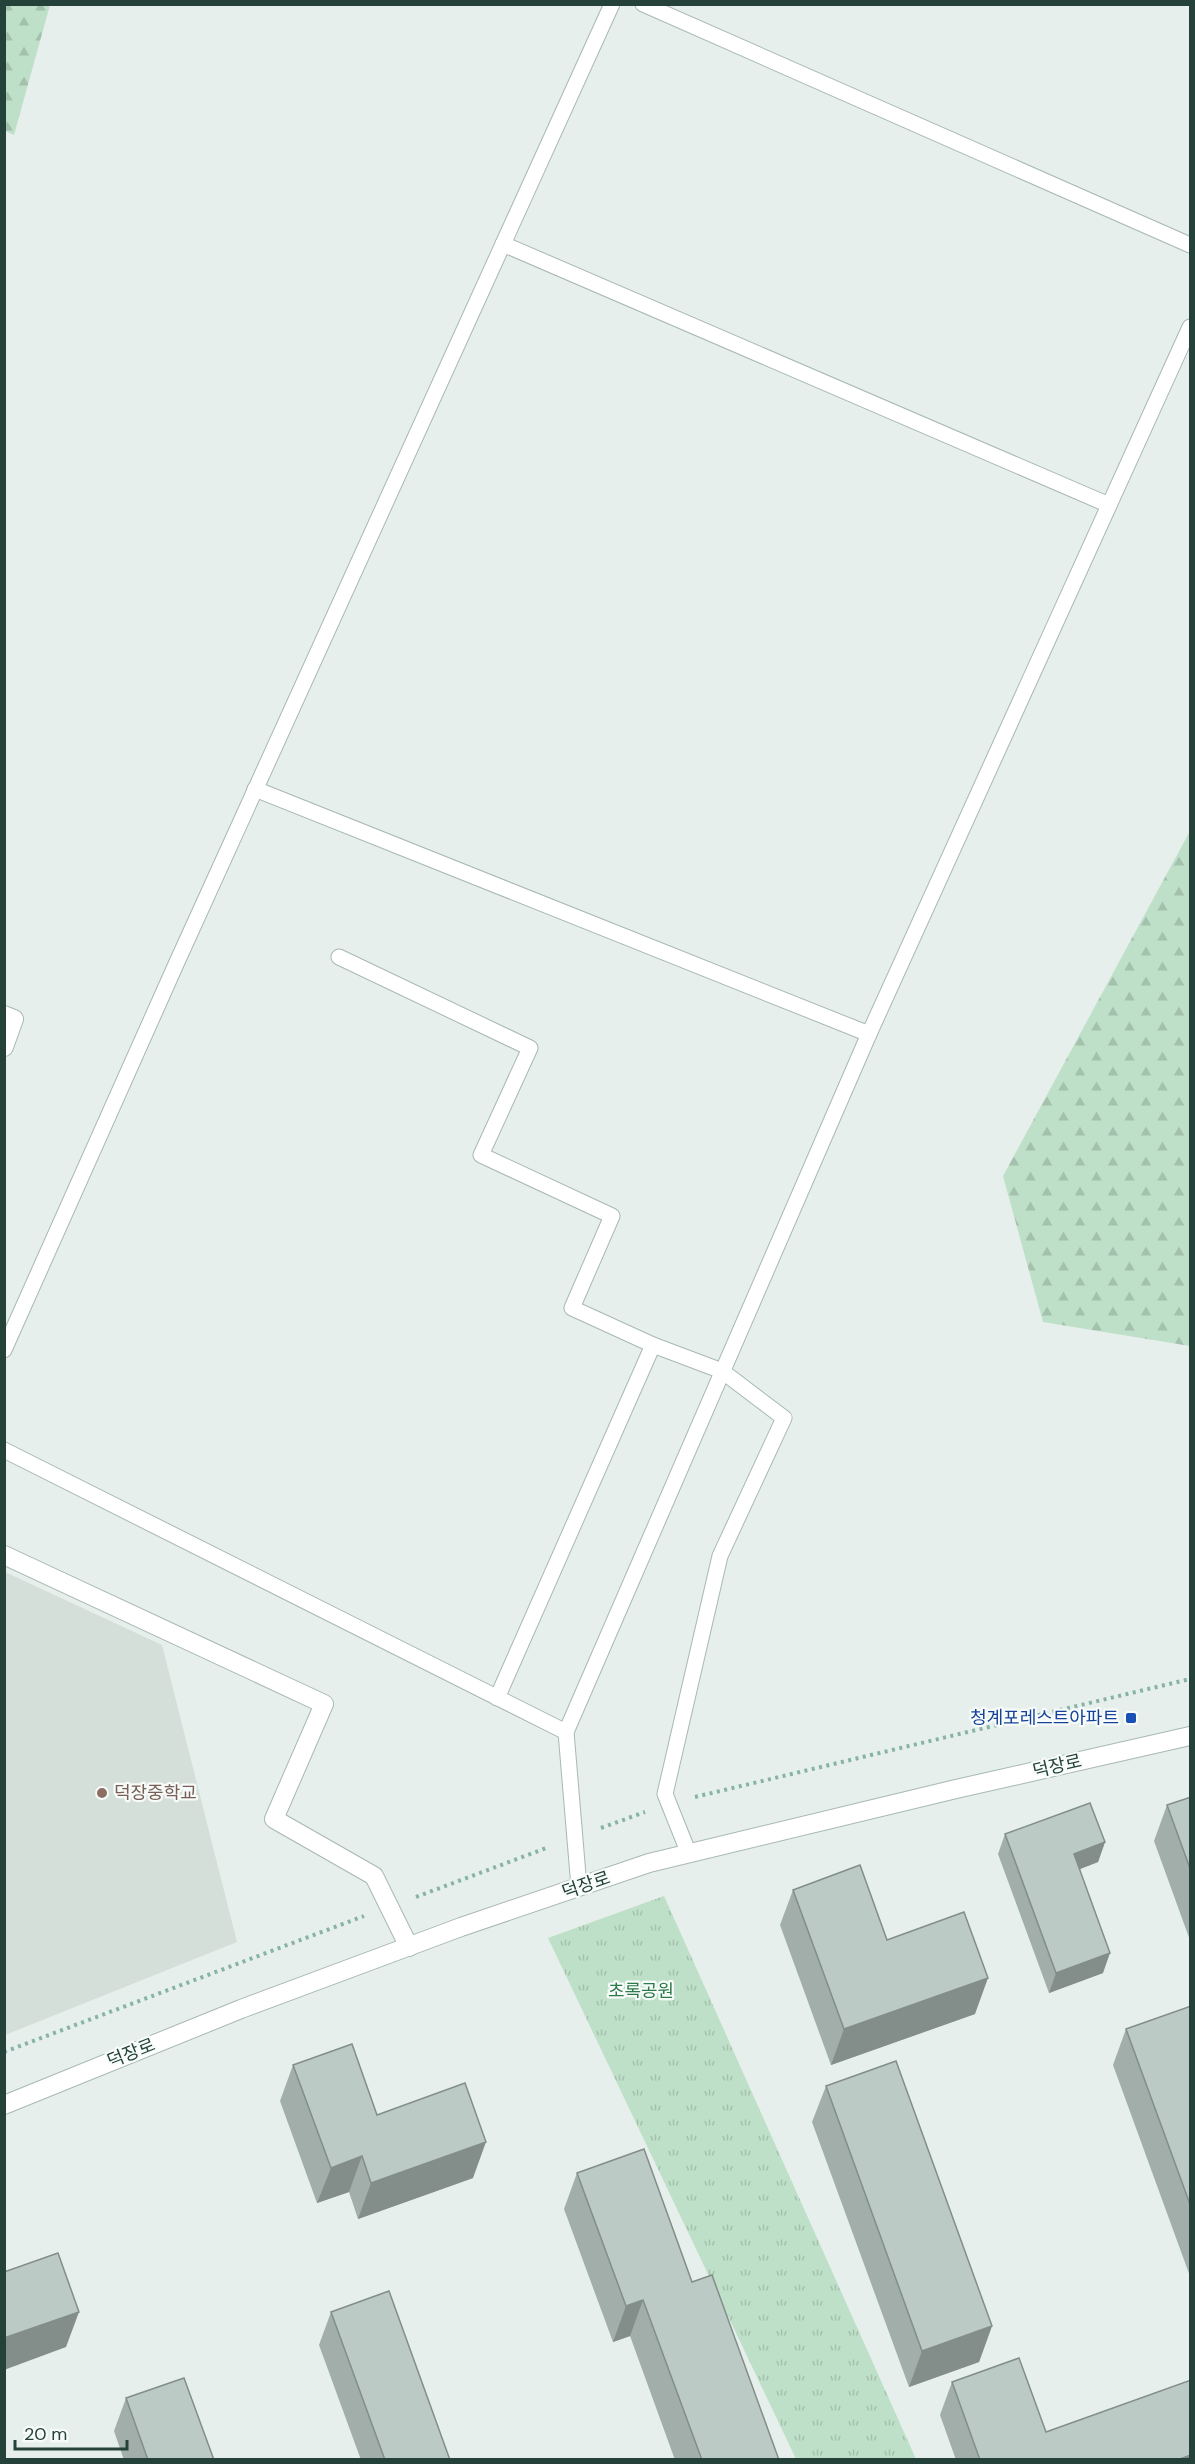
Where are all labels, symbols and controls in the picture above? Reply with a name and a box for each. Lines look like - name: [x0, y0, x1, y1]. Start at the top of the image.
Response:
- place label: 청계포레스트아파트: [970, 1706, 1119, 1730]
- marker: 청계포레스트아파트: [1124, 1711, 1138, 1725]
- street label: 덕장로: [1030, 1749, 1084, 1783]
- place label: 덕장중학교: [114, 1781, 197, 1805]
- marker: 덕장중학교: [95, 1786, 109, 1800]
- street label: 덕장로: [559, 1866, 613, 1904]
- park label: 초록공원: [608, 1979, 674, 2003]
- street label: 덕장로: [103, 2033, 159, 2073]
- scale bar: [15, 2413, 128, 2451]
- text: 20 m: [24, 2422, 67, 2446]

